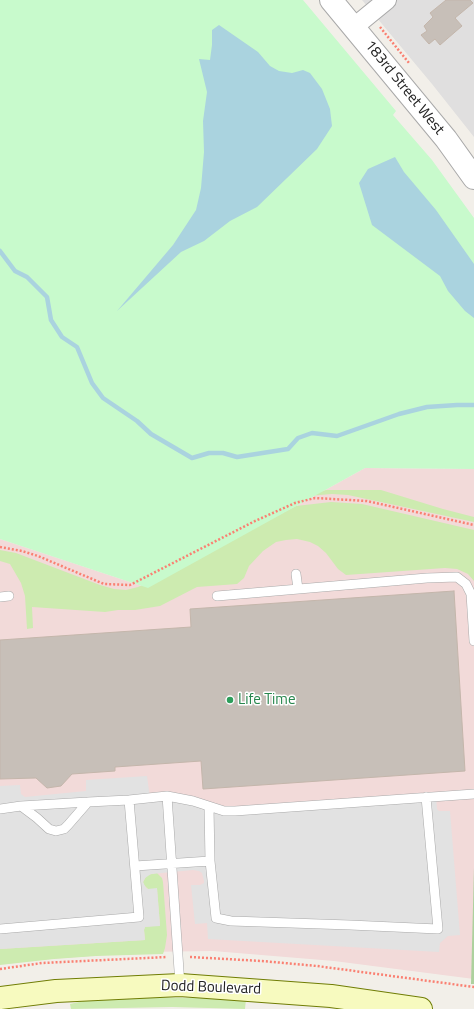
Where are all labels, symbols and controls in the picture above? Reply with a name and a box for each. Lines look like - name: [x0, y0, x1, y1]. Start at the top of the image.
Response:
- street label: 183rd Street West: [360, 37, 448, 139]
- place label: Life Time: [238, 691, 295, 709]
- marker: Life Time: [225, 695, 235, 705]
- street label: Dodd Boulevard: [161, 977, 261, 999]

